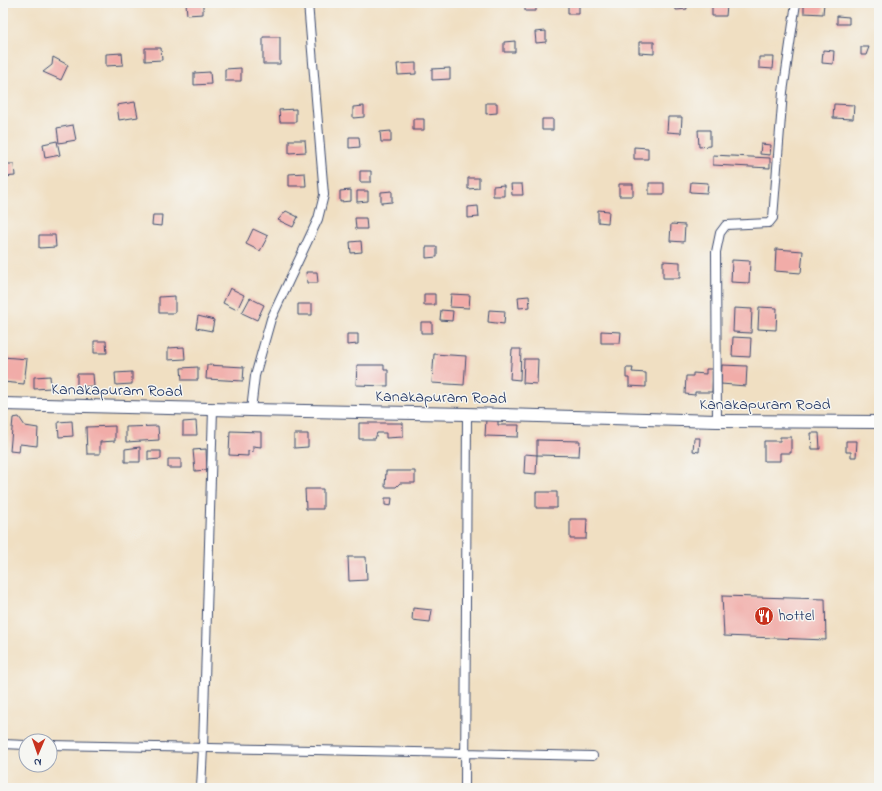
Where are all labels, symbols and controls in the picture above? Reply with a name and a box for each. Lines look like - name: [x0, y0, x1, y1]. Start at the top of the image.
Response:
- street label: Kanakapuram Road: [51, 378, 183, 404]
- street label: Kanakapuram Road: [375, 385, 507, 411]
- street label: Kanakapuram Road: [699, 393, 831, 417]
- place label: hottel: [778, 604, 815, 628]
- restaurant icon: hottel: [753, 605, 775, 627]
- north arrow: [18, 733, 58, 773]
- text: N: [34, 754, 42, 770]

